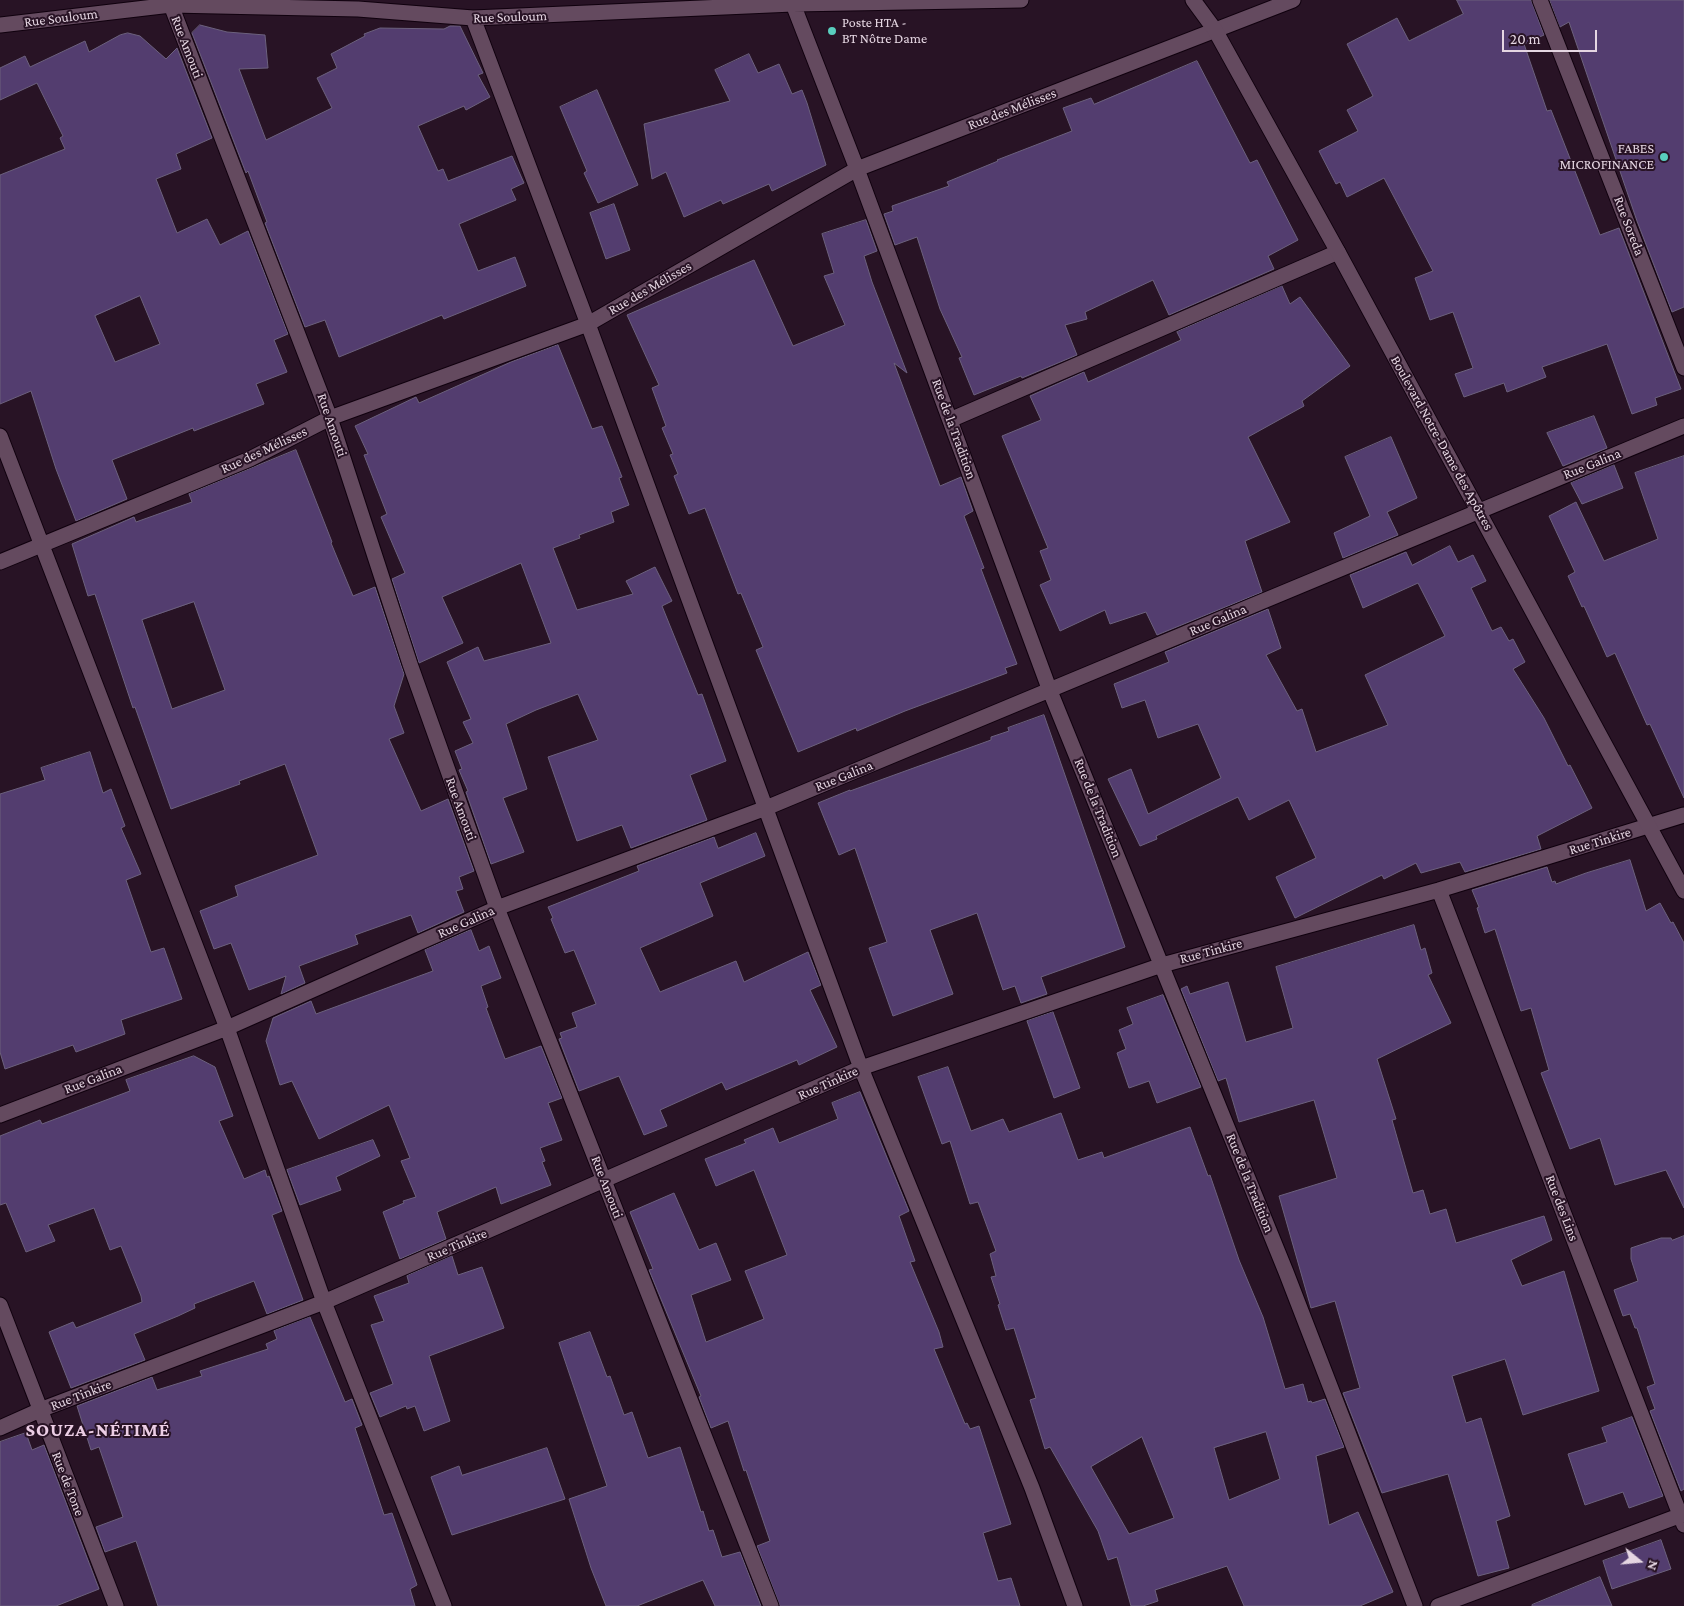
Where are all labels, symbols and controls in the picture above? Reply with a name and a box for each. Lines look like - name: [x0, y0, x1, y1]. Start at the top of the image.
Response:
- street label: Rue Souloum: [23, 5, 99, 31]
- street label: Rue Souloum: [473, 7, 547, 27]
- street label: Rue Amouti: [167, 13, 207, 81]
- place label: Poste HTA - BT Nôtre Dame: [842, 15, 927, 48]
- scale bar: [1504, 20, 1599, 52]
- marker: Poste HTA - BT Nôtre Dame: [826, 25, 838, 37]
- text: 20 m: [1510, 31, 1541, 47]
- street label: Rue des Mélisses: [965, 84, 1059, 134]
- place label: FABES MICROFINANCE: [1560, 141, 1654, 174]
- marker: FABES MICROFINANCE: [1658, 151, 1670, 163]
- street label: Rue Soreda: [1610, 194, 1648, 258]
- street label: Rue des Mélisses: [605, 257, 695, 319]
- street label: Boulevard Notre-Dame des Apôtres: [1387, 353, 1497, 533]
- street label: Rue de la Tradition: [928, 377, 980, 481]
- street label: Rue Amouti: [313, 391, 351, 459]
- street label: Rue des Mélisses: [218, 423, 310, 477]
- street label: Rue Galina: [1561, 445, 1623, 483]
- street label: Rue Galina: [1187, 600, 1249, 640]
- street label: Rue de la Tradition: [1070, 756, 1126, 860]
- street label: Rue Galina: [813, 757, 875, 795]
- street label: Rue Amouti: [442, 775, 480, 843]
- street label: Rue Tinkire: [1567, 824, 1633, 858]
- street label: Rue Galina: [435, 902, 497, 942]
- street label: Rue Tinkire: [1178, 935, 1244, 967]
- street label: Rue Galina: [62, 1060, 124, 1098]
- street label: Rue Tinkire: [795, 1062, 861, 1104]
- street label: Rue de la Tradition: [1222, 1131, 1278, 1235]
- street label: Rue Amouti: [587, 1153, 627, 1221]
- street label: Rue des Lins: [1542, 1173, 1582, 1243]
- street label: Rue Tinkire: [424, 1225, 490, 1265]
- street label: Rue Tinkire: [48, 1376, 114, 1414]
- district label: SOUZA-NÉTIMÉ: [24, 1419, 172, 1441]
- street label: Rue de Tone: [48, 1449, 88, 1519]
- north arrow: [1614, 1536, 1664, 1586]
- text: N: [1644, 1558, 1662, 1572]

